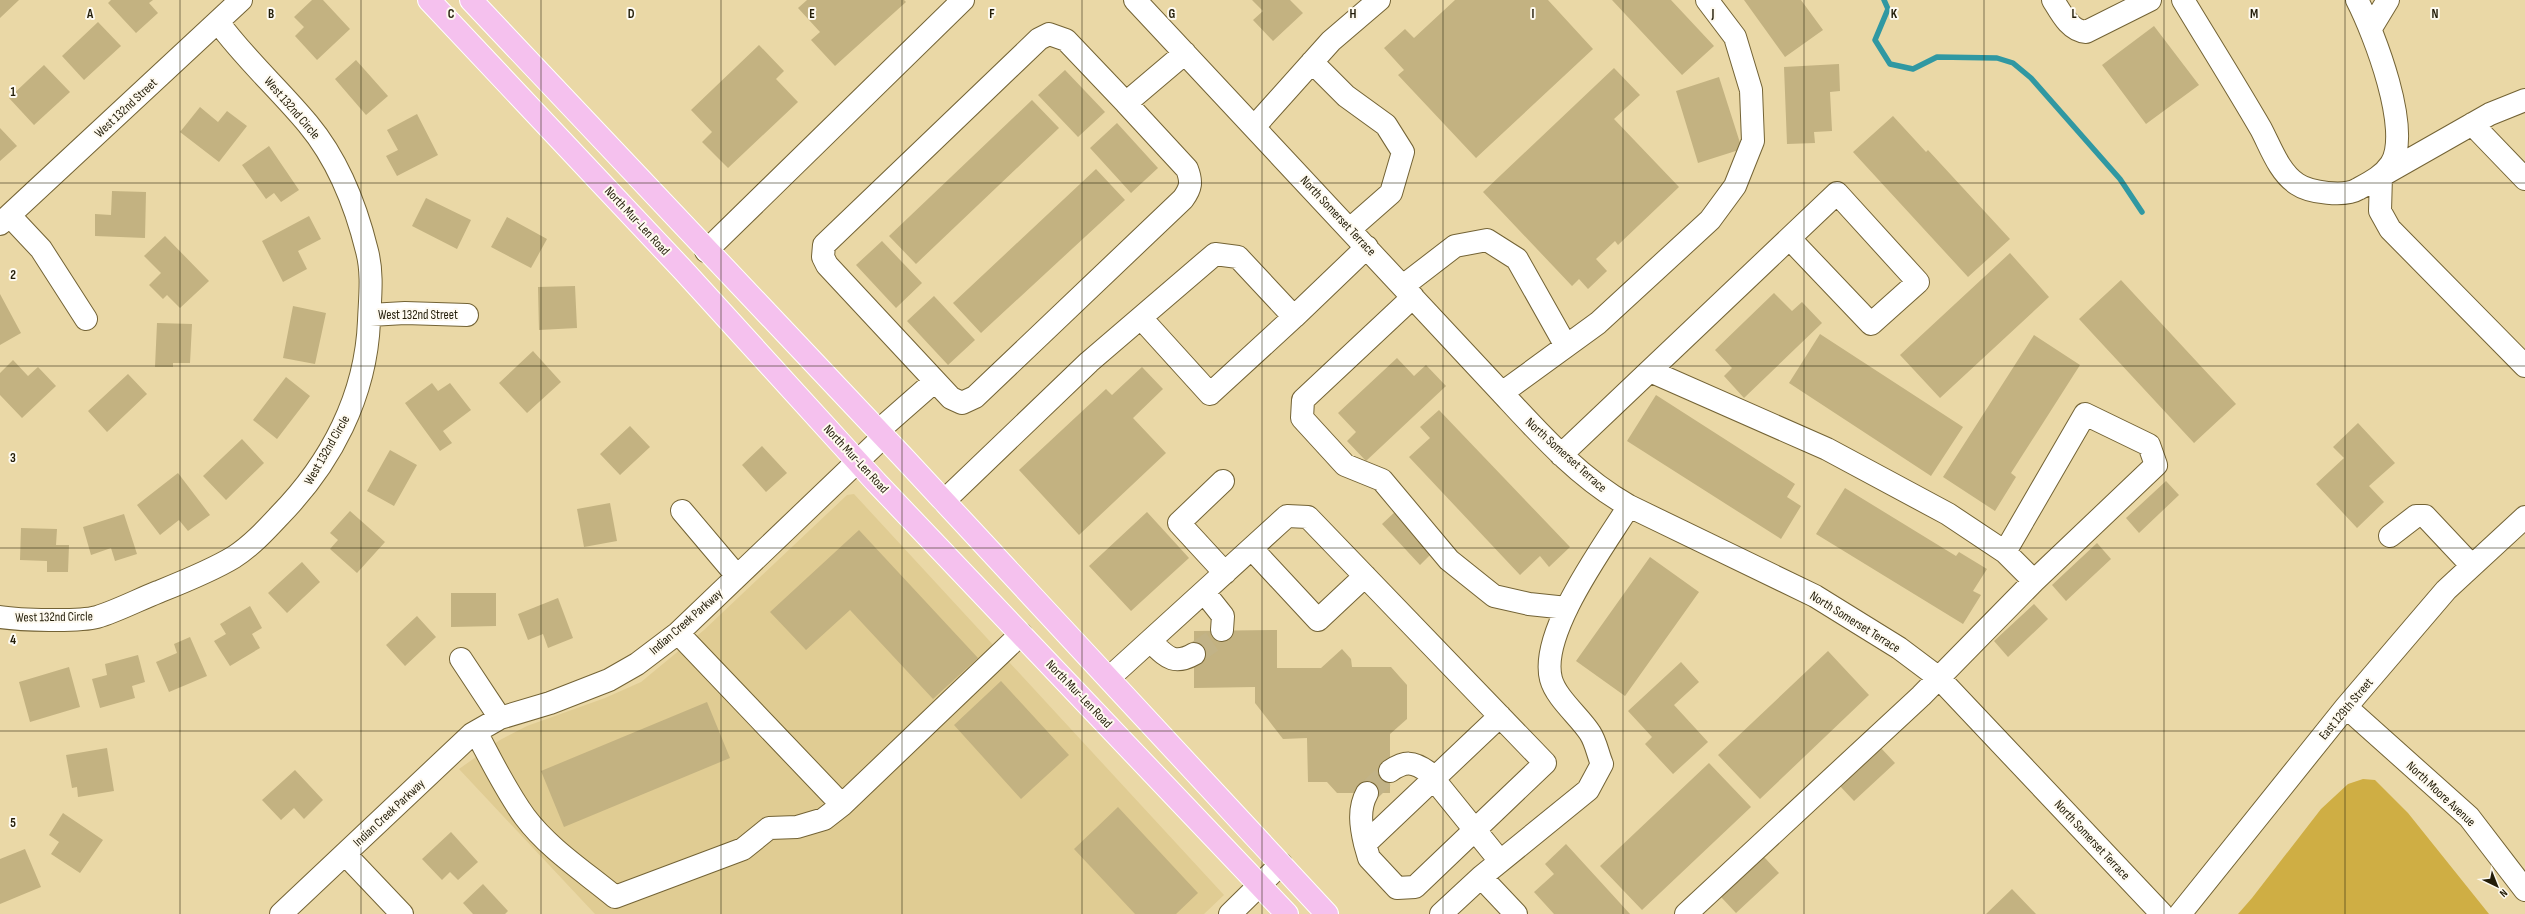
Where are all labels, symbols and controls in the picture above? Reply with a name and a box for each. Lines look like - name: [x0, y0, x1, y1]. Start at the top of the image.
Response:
- text: A: [86, 6, 94, 22]
- text: B: [268, 6, 274, 22]
- text: C: [448, 6, 455, 22]
- text: D: [628, 6, 635, 22]
- text: E: [809, 6, 815, 22]
- text: F: [989, 6, 995, 22]
- text: G: [1169, 6, 1176, 22]
- text: H: [1350, 6, 1357, 22]
- text: I: [1532, 6, 1535, 22]
- text: J: [1711, 6, 1715, 22]
- text: K: [1891, 6, 1898, 22]
- text: L: [2071, 6, 2077, 22]
- text: M: [2250, 6, 2258, 22]
- text: N: [2432, 6, 2439, 22]
- street label: West 132nd Circle: [260, 73, 324, 143]
- street label: West 132nd Street: [91, 75, 161, 141]
- text: 1: [10, 84, 16, 100]
- street label: North Somerset Terrace: [1297, 173, 1379, 259]
- street label: North Mur-Len Road: [601, 183, 673, 259]
- text: 2: [10, 267, 16, 283]
- street label: West 132nd Street: [378, 307, 458, 323]
- street label: West 132nd Circle: [301, 412, 353, 488]
- street label: North Somerset Terrace: [1522, 414, 1610, 496]
- street label: North Mur-Len Road: [820, 421, 892, 497]
- text: 3: [10, 450, 16, 466]
- street label: Indian Creek Parkway: [646, 586, 726, 658]
- street label: North Somerset Terrace: [1807, 588, 1903, 656]
- street label: West 132nd Circle: [15, 608, 93, 626]
- text: 4: [10, 632, 16, 648]
- street label: North Mur-Len Road: [1043, 657, 1115, 731]
- street label: East 129th Street: [2316, 675, 2377, 743]
- street label: North Moore Avenue: [2403, 758, 2479, 830]
- street label: Indian Creek Parkway: [350, 776, 428, 850]
- street label: North Somerset Terrace: [2051, 797, 2133, 883]
- text: 5: [10, 815, 16, 831]
- north arrow: [2477, 866, 2517, 906]
- text: N: [2497, 886, 2510, 900]

